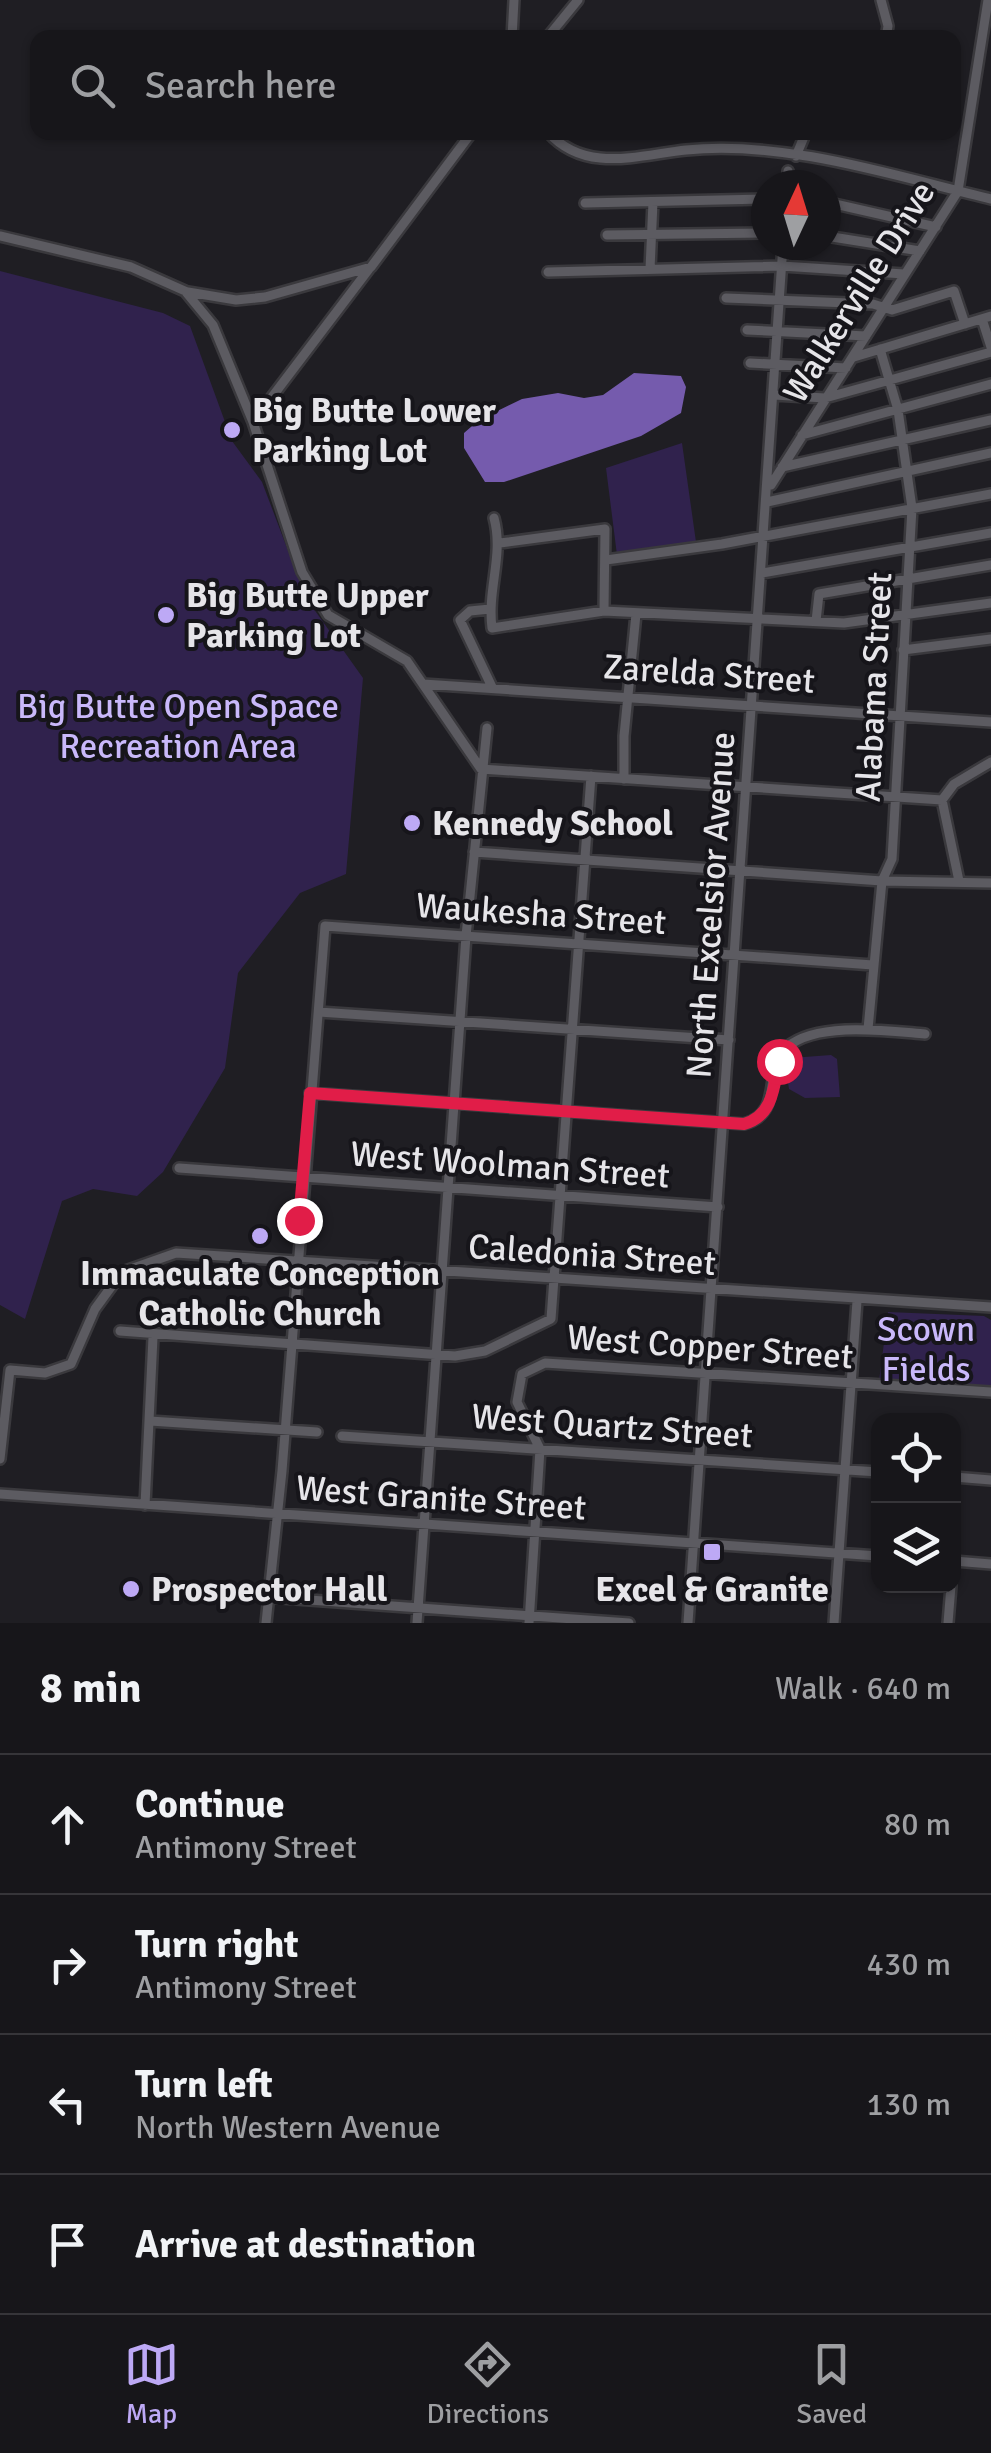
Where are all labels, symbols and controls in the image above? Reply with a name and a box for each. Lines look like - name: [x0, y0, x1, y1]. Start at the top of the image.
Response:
- search box: [30, 30, 961, 140]
- icon: search: [65, 58, 120, 113]
- text: Search here: [145, 62, 337, 109]
- north arrow: [751, 170, 841, 260]
- street label: Walkerville Drive: [774, 173, 944, 411]
- place label: Big Butte Lower Parking Lot: [252, 389, 496, 472]
- marker: Big Butte Lower Parking Lot: [221, 419, 243, 441]
- street label: Alabama Street: [847, 571, 901, 803]
- place label: Big Butte Upper Parking Lot: [186, 574, 429, 657]
- marker: Big Butte Upper Parking Lot: [155, 604, 177, 626]
- street label: Zarelda Street: [602, 645, 816, 703]
- park label: Big Butte Open Space Recreation Area: [17, 685, 339, 768]
- street label: North Excelsior Avenue: [677, 730, 745, 1080]
- place label: Kennedy School: [432, 802, 673, 845]
- marker: Kennedy School: [401, 812, 423, 834]
- street label: Waukesha Street: [414, 884, 668, 944]
- route start: [757, 1039, 803, 1085]
- street label: West Woolman Street: [349, 1132, 671, 1198]
- route end: [277, 1198, 323, 1244]
- marker: Immaculate Conception Catholic Church: [249, 1225, 271, 1247]
- street label: Caledonia Street: [467, 1225, 717, 1285]
- place label: Immaculate Conception Catholic Church: [80, 1252, 440, 1335]
- park label: Scown Fields: [877, 1308, 975, 1391]
- street label: West Copper Street: [566, 1316, 854, 1378]
- street label: West Quartz Street: [470, 1395, 754, 1457]
- map controls: [871, 1413, 961, 1593]
- button: locate: [871, 1413, 961, 1503]
- street label: West Granite Street: [294, 1466, 588, 1530]
- button: layers: [871, 1503, 961, 1593]
- marker: Excel & Granite: [701, 1541, 723, 1563]
- place label: Prospector Hall: [151, 1568, 387, 1611]
- place label: Excel & Granite: [595, 1568, 829, 1611]
- marker: Prospector Hall: [120, 1578, 142, 1600]
- text: 8 min: [40, 1663, 141, 1714]
- text: Walk · 640 m: [775, 1669, 951, 1708]
- text: Continue: [135, 1781, 285, 1828]
- icon: ahead: [40, 1797, 95, 1852]
- text: 80 m: [884, 1805, 951, 1844]
- text: Antimony Street: [135, 1828, 357, 1867]
- text: Turn right: [135, 1921, 299, 1968]
- icon: right: [40, 1937, 95, 1992]
- text: 430 m: [867, 1945, 951, 1984]
- text: Antimony Street: [135, 1968, 357, 2007]
- text: Turn left: [135, 2061, 273, 2108]
- icon: left: [40, 2077, 95, 2132]
- text: 130 m: [867, 2085, 951, 2124]
- text: North Western Avenue: [135, 2108, 441, 2147]
- icon: arrive: [40, 2217, 95, 2272]
- text: Arrive at destination: [135, 2221, 476, 2268]
- tab: Map: [124, 2337, 179, 2431]
- tab: Directions: [427, 2337, 549, 2431]
- tab: Saved: [797, 2337, 867, 2431]

